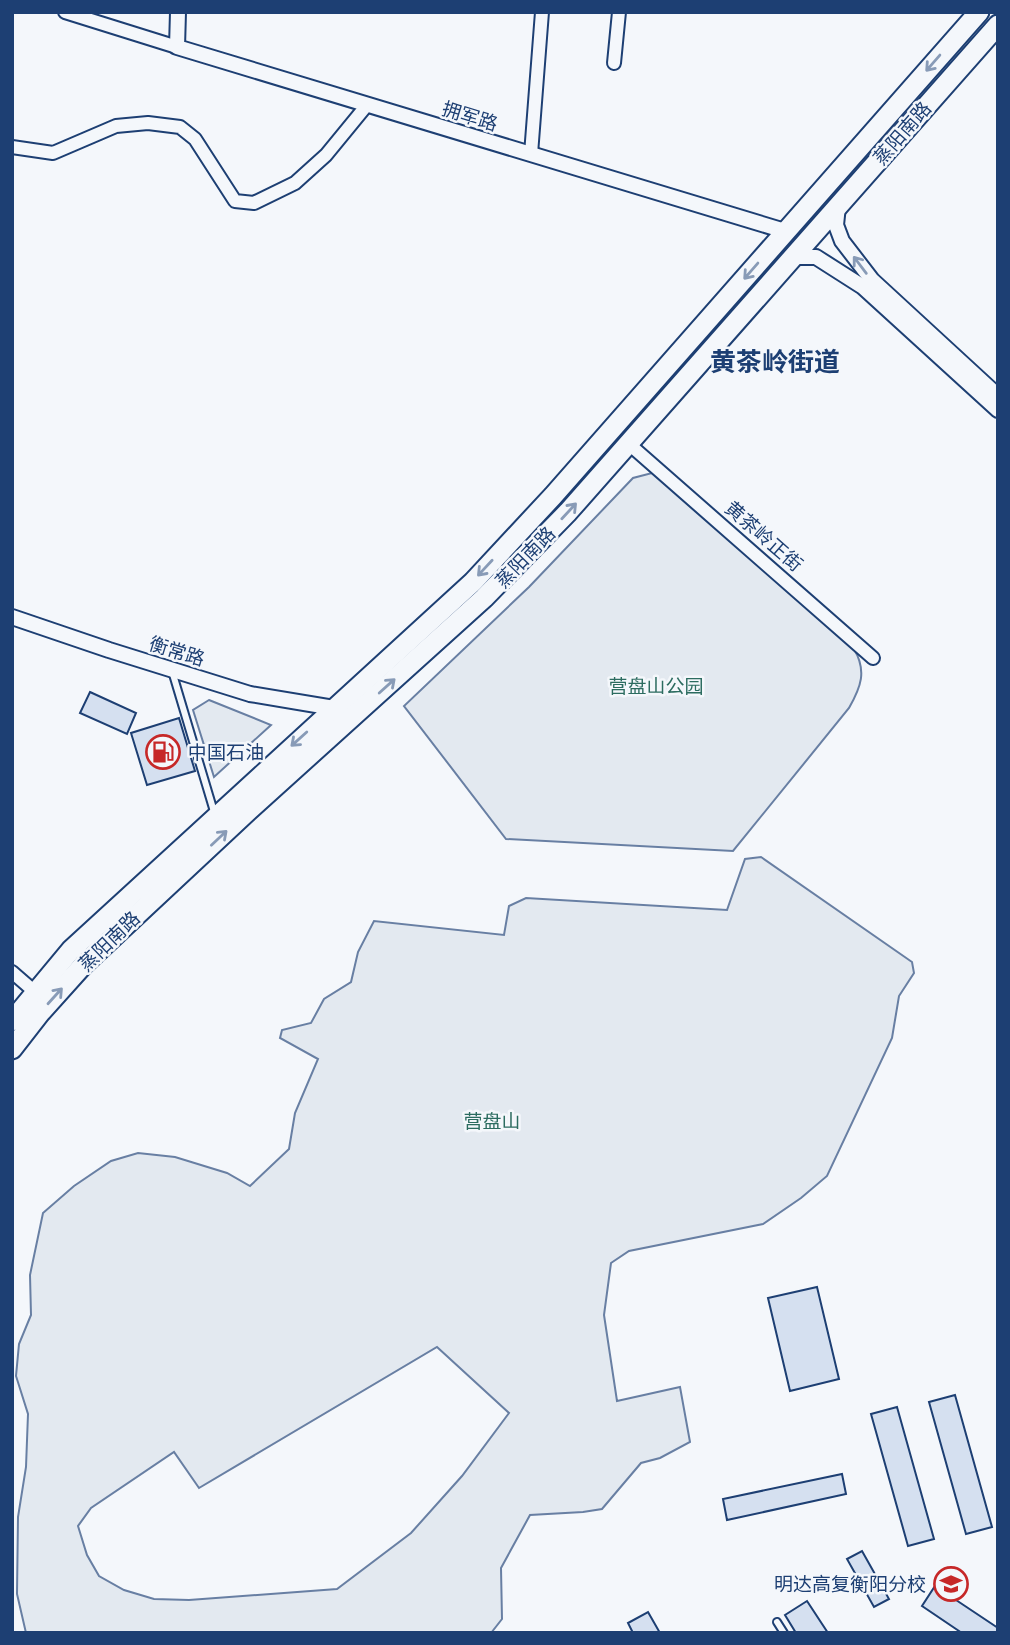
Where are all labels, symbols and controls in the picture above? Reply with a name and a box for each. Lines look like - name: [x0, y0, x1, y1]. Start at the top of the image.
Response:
- one-way arrow: [926, 54, 942, 72]
- street label: 拥军路: [439, 95, 501, 137]
- street label: 蒸阳南路: [867, 96, 937, 170]
- one-way arrow: [852, 256, 867, 274]
- one-way arrow: [743, 262, 759, 280]
- district label: 黄茶岭街道: [710, 343, 840, 379]
- street label: 黄茶岭正街: [720, 495, 808, 577]
- one-way arrow: [561, 502, 577, 520]
- street label: 蒸阳南路: [489, 521, 561, 593]
- one-way arrow: [476, 559, 493, 576]
- street label: 衡常路: [146, 630, 208, 672]
- park label: 营盘山公园: [608, 673, 704, 699]
- one-way arrow: [378, 677, 395, 694]
- one-way arrow: [291, 731, 309, 747]
- fuel station icon: 中国石油: [144, 733, 182, 771]
- place label: 中国石油: [188, 739, 264, 765]
- one-way arrow: [210, 830, 228, 846]
- street label: 蒸阳南路: [73, 905, 145, 977]
- one-way arrow: [47, 987, 63, 1005]
- park label: 营盘山: [463, 1108, 521, 1134]
- school or university icon: 明达高复衡阳分校: [932, 1565, 970, 1603]
- place label: 明达高复衡阳分校: [774, 1571, 926, 1597]

